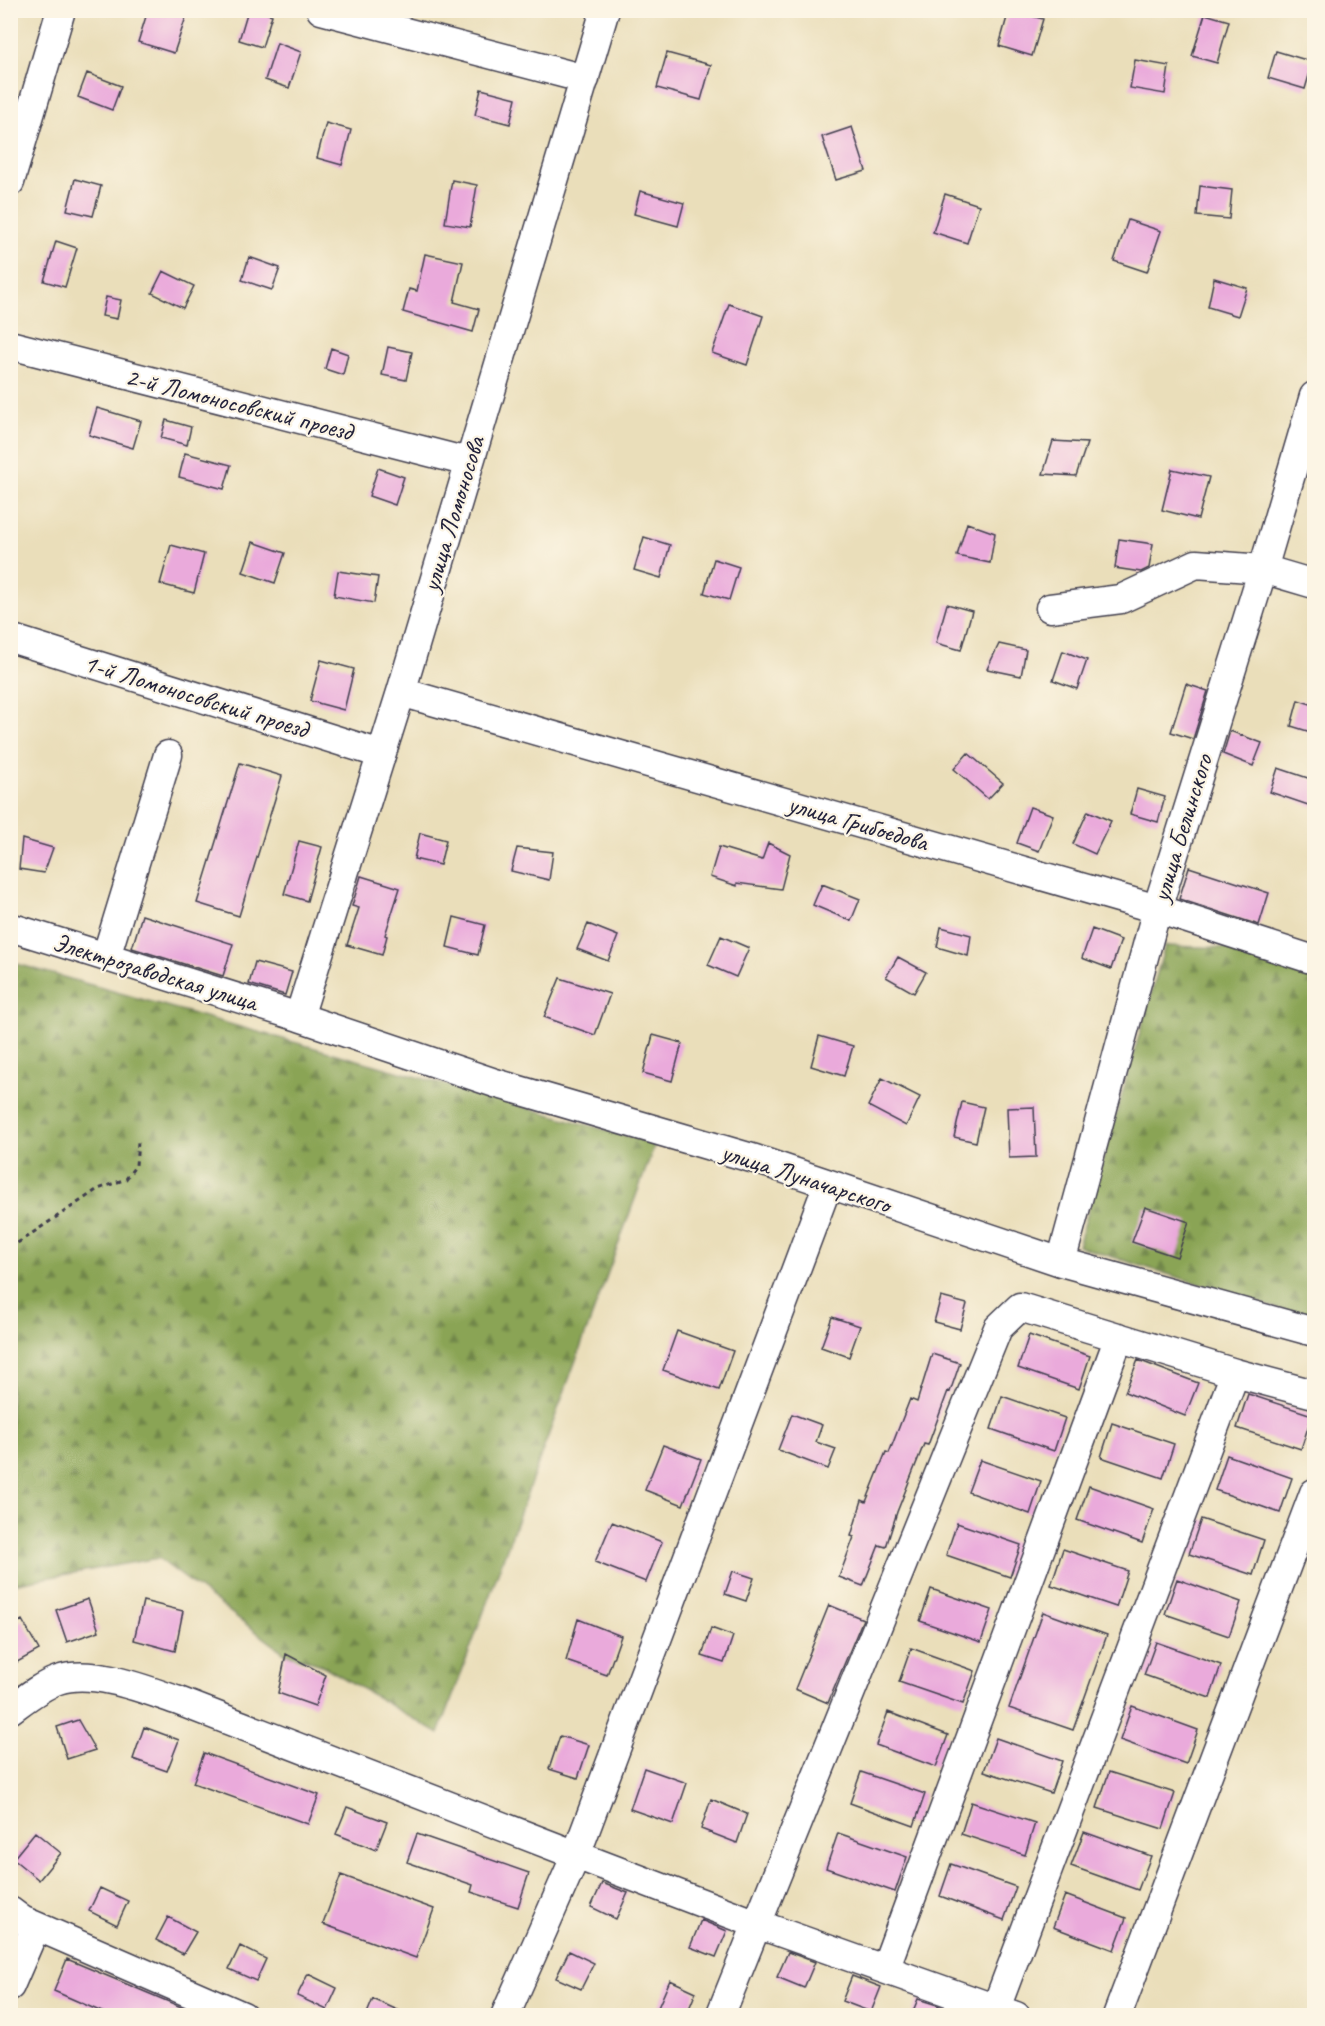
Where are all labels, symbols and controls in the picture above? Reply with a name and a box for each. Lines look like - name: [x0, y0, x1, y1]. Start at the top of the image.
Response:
- street label: 2-й Ломоносовский проезд: [122, 360, 359, 449]
- street label: улица Ломоносова: [413, 431, 493, 597]
- street label: 1-й Ломоносовский проезд: [80, 646, 315, 747]
- street label: улица Белинского: [1143, 749, 1221, 908]
- street label: улица Грибоедова: [782, 787, 933, 859]
- street label: Электрозаводская улица: [49, 925, 263, 1019]
- street label: улица Луначарского: [715, 1134, 897, 1222]

